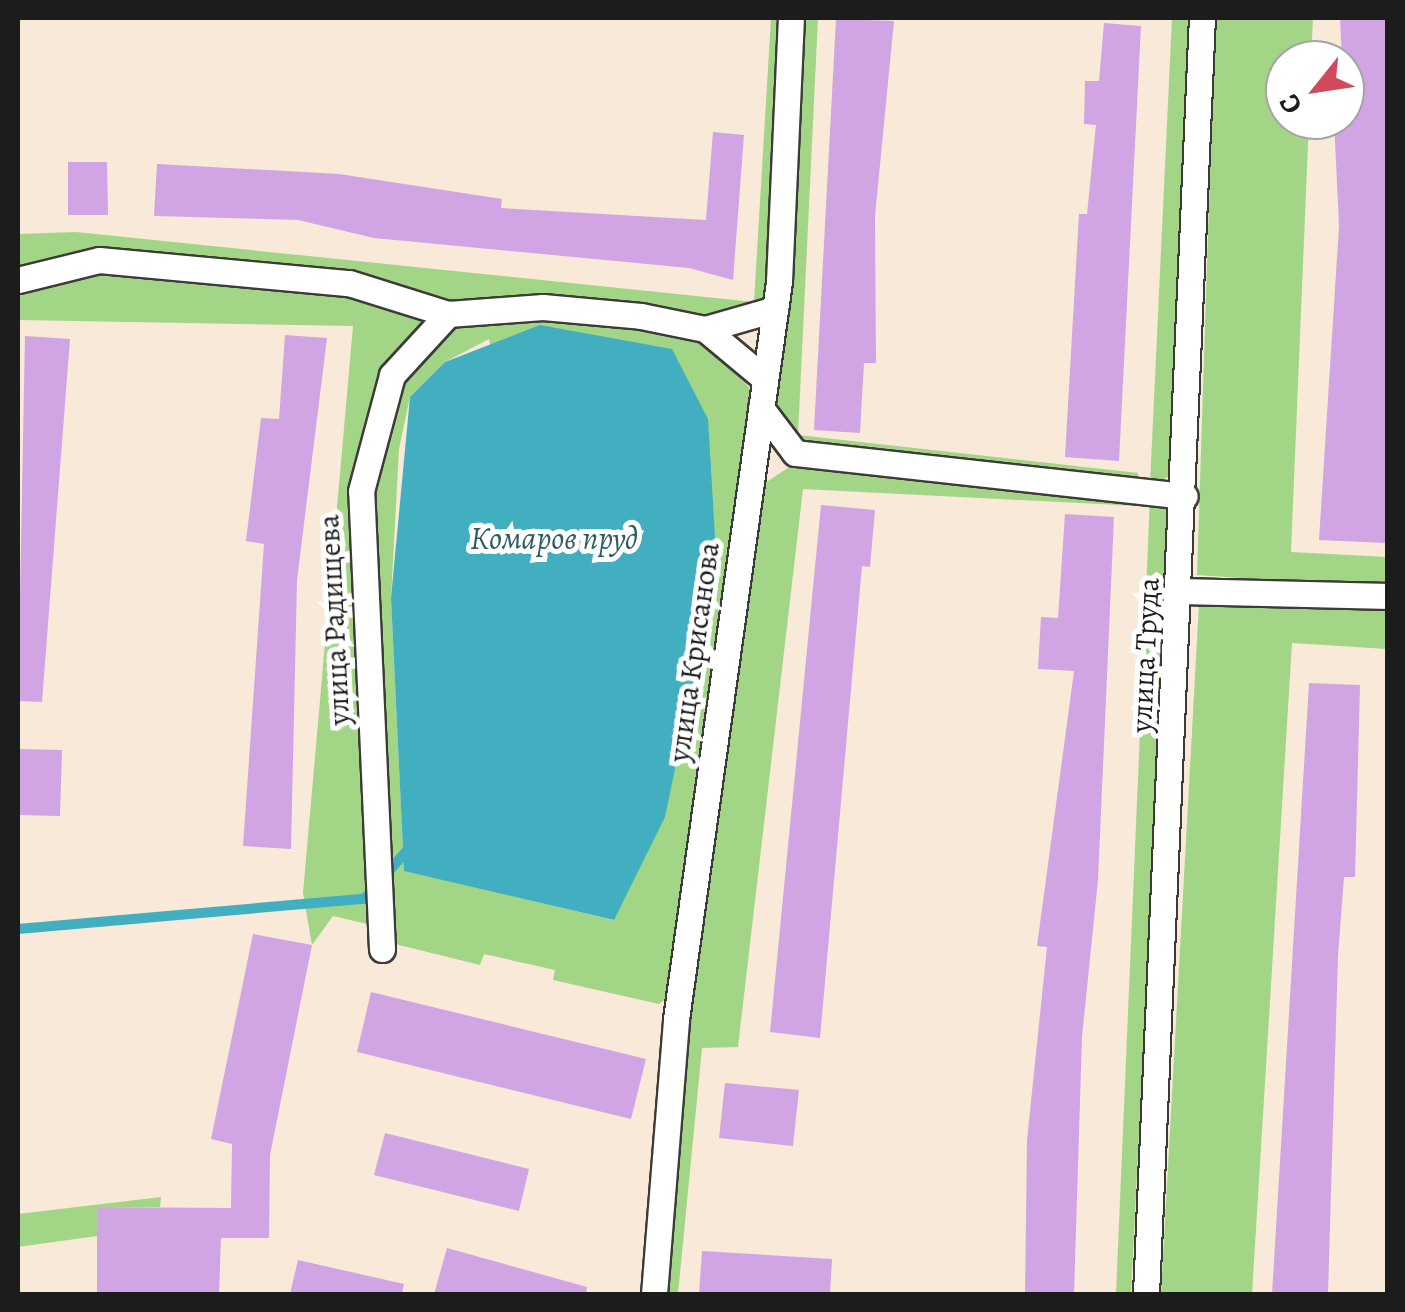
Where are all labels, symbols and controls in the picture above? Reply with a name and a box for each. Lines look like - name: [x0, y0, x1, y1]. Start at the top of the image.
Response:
- north arrow: [1265, 40, 1365, 140]
- text: С: [1270, 87, 1312, 121]
- street label: улица Радищева: [311, 514, 357, 726]
- water label: Комаров пруд: [470, 519, 638, 557]
- street label: улица Крисанова: [661, 540, 727, 764]
- street label: улица Труда: [1123, 576, 1167, 734]

